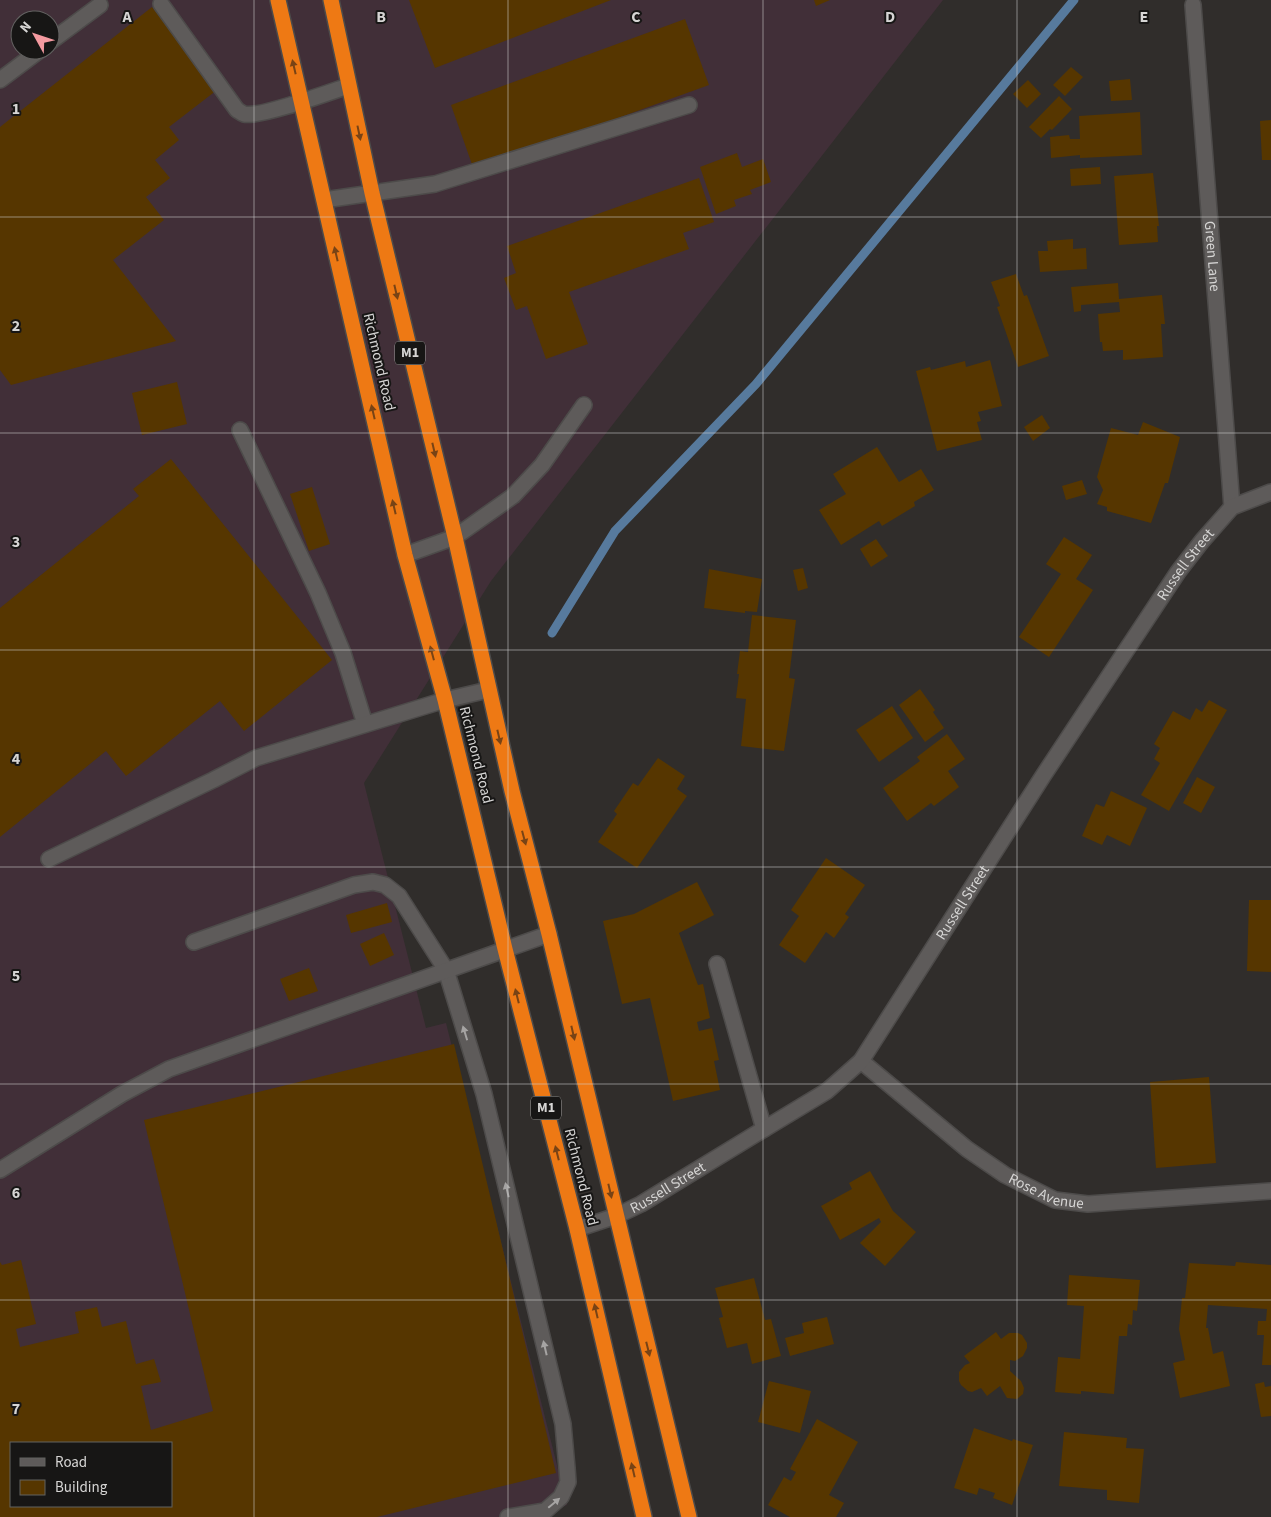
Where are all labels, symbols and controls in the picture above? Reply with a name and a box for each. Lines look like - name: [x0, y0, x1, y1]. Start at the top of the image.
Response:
- text: A: [121, 6, 132, 28]
- text: B: [376, 6, 386, 28]
- text: C: [631, 6, 641, 28]
- text: D: [885, 6, 895, 28]
- text: E: [1140, 6, 1148, 28]
- north arrow: [10, 10, 60, 60]
- text: N: [15, 17, 36, 37]
- one-way arrow: [290, 59, 298, 74]
- text: 1: [12, 98, 20, 120]
- one-way arrow: [355, 126, 363, 141]
- street label: Green Lane: [1199, 220, 1226, 292]
- one-way arrow: [332, 246, 340, 261]
- one-way arrow: [392, 284, 400, 299]
- street label: Richmond Road: [358, 311, 400, 413]
- text: 2: [12, 315, 20, 337]
- road number: M1: [395, 342, 425, 364]
- one-way arrow: [369, 405, 377, 420]
- one-way arrow: [430, 442, 438, 457]
- one-way arrow: [390, 500, 398, 515]
- street label: Russell Street: [1152, 524, 1219, 605]
- text: 3: [12, 531, 20, 553]
- one-way arrow: [428, 646, 436, 661]
- street label: Richmond Road: [454, 704, 498, 806]
- one-way arrow: [495, 730, 503, 745]
- text: 4: [12, 748, 21, 770]
- one-way arrow: [520, 830, 528, 845]
- street label: Russell Street: [931, 861, 994, 944]
- text: 5: [12, 965, 20, 987]
- one-way arrow: [513, 989, 521, 1004]
- one-way arrow: [461, 1025, 469, 1040]
- one-way arrow: [569, 1025, 577, 1040]
- road number: M1: [531, 1096, 561, 1120]
- street label: Richmond Road: [559, 1126, 603, 1228]
- one-way arrow: [553, 1146, 561, 1161]
- street label: Russell Street: [626, 1157, 709, 1218]
- street label: Rose Avenue: [1005, 1168, 1085, 1214]
- text: 6: [12, 1182, 20, 1204]
- one-way arrow: [503, 1182, 511, 1197]
- one-way arrow: [606, 1183, 614, 1198]
- one-way arrow: [592, 1304, 600, 1319]
- one-way arrow: [541, 1340, 549, 1356]
- one-way arrow: [644, 1341, 652, 1356]
- text: 7: [12, 1398, 20, 1420]
- legend: [10, 1442, 172, 1507]
- text: Road: [55, 1452, 87, 1473]
- one-way arrow: [629, 1462, 637, 1477]
- text: Building: [55, 1477, 108, 1498]
- one-way arrow: [547, 1498, 560, 1509]

